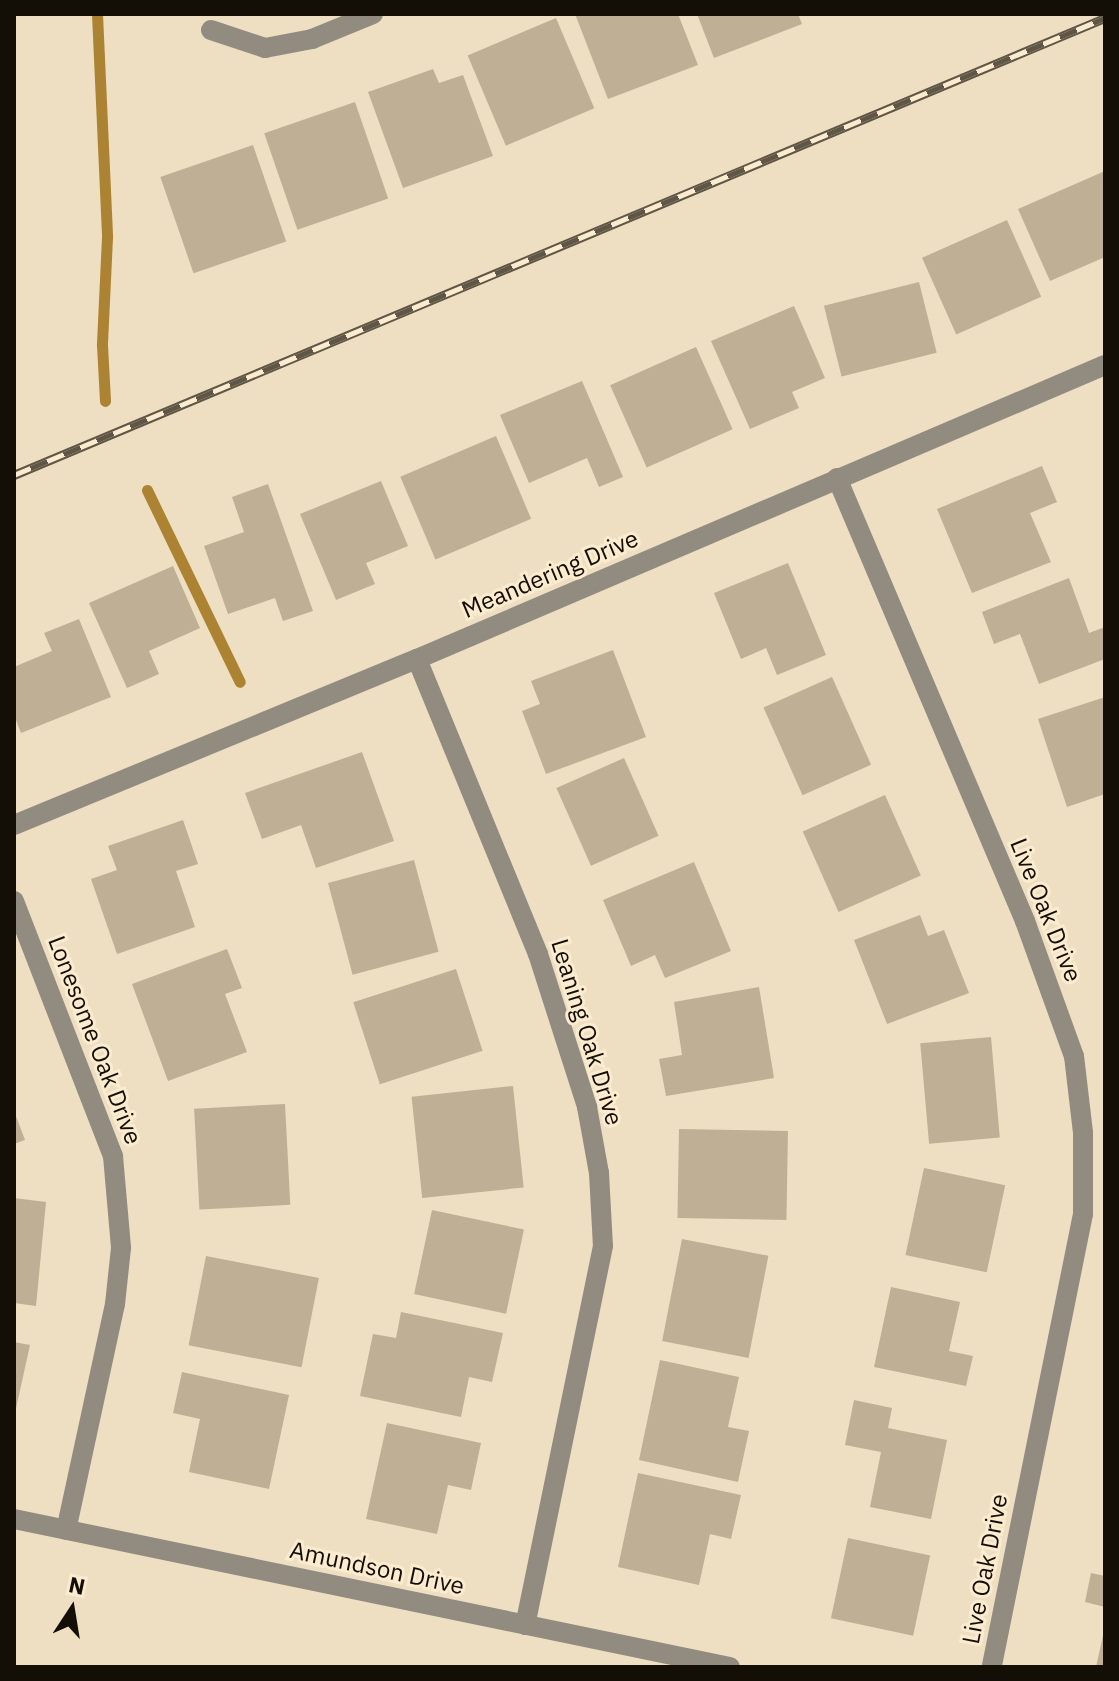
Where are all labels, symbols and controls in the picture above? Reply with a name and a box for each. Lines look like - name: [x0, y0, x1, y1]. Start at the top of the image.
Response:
- street label: Meandering Drive: [458, 524, 642, 624]
- street label: Live Oak Drive: [1004, 834, 1088, 986]
- street label: Lonesome Oak Drive: [42, 932, 148, 1148]
- street label: Leaning Oak Drive: [545, 935, 629, 1129]
- street label: Live Oak Drive: [956, 1491, 1014, 1647]
- street label: Amundson Drive: [287, 1535, 467, 1601]
- north arrow: [32, 1569, 112, 1649]
- text: N: [66, 1569, 88, 1601]

